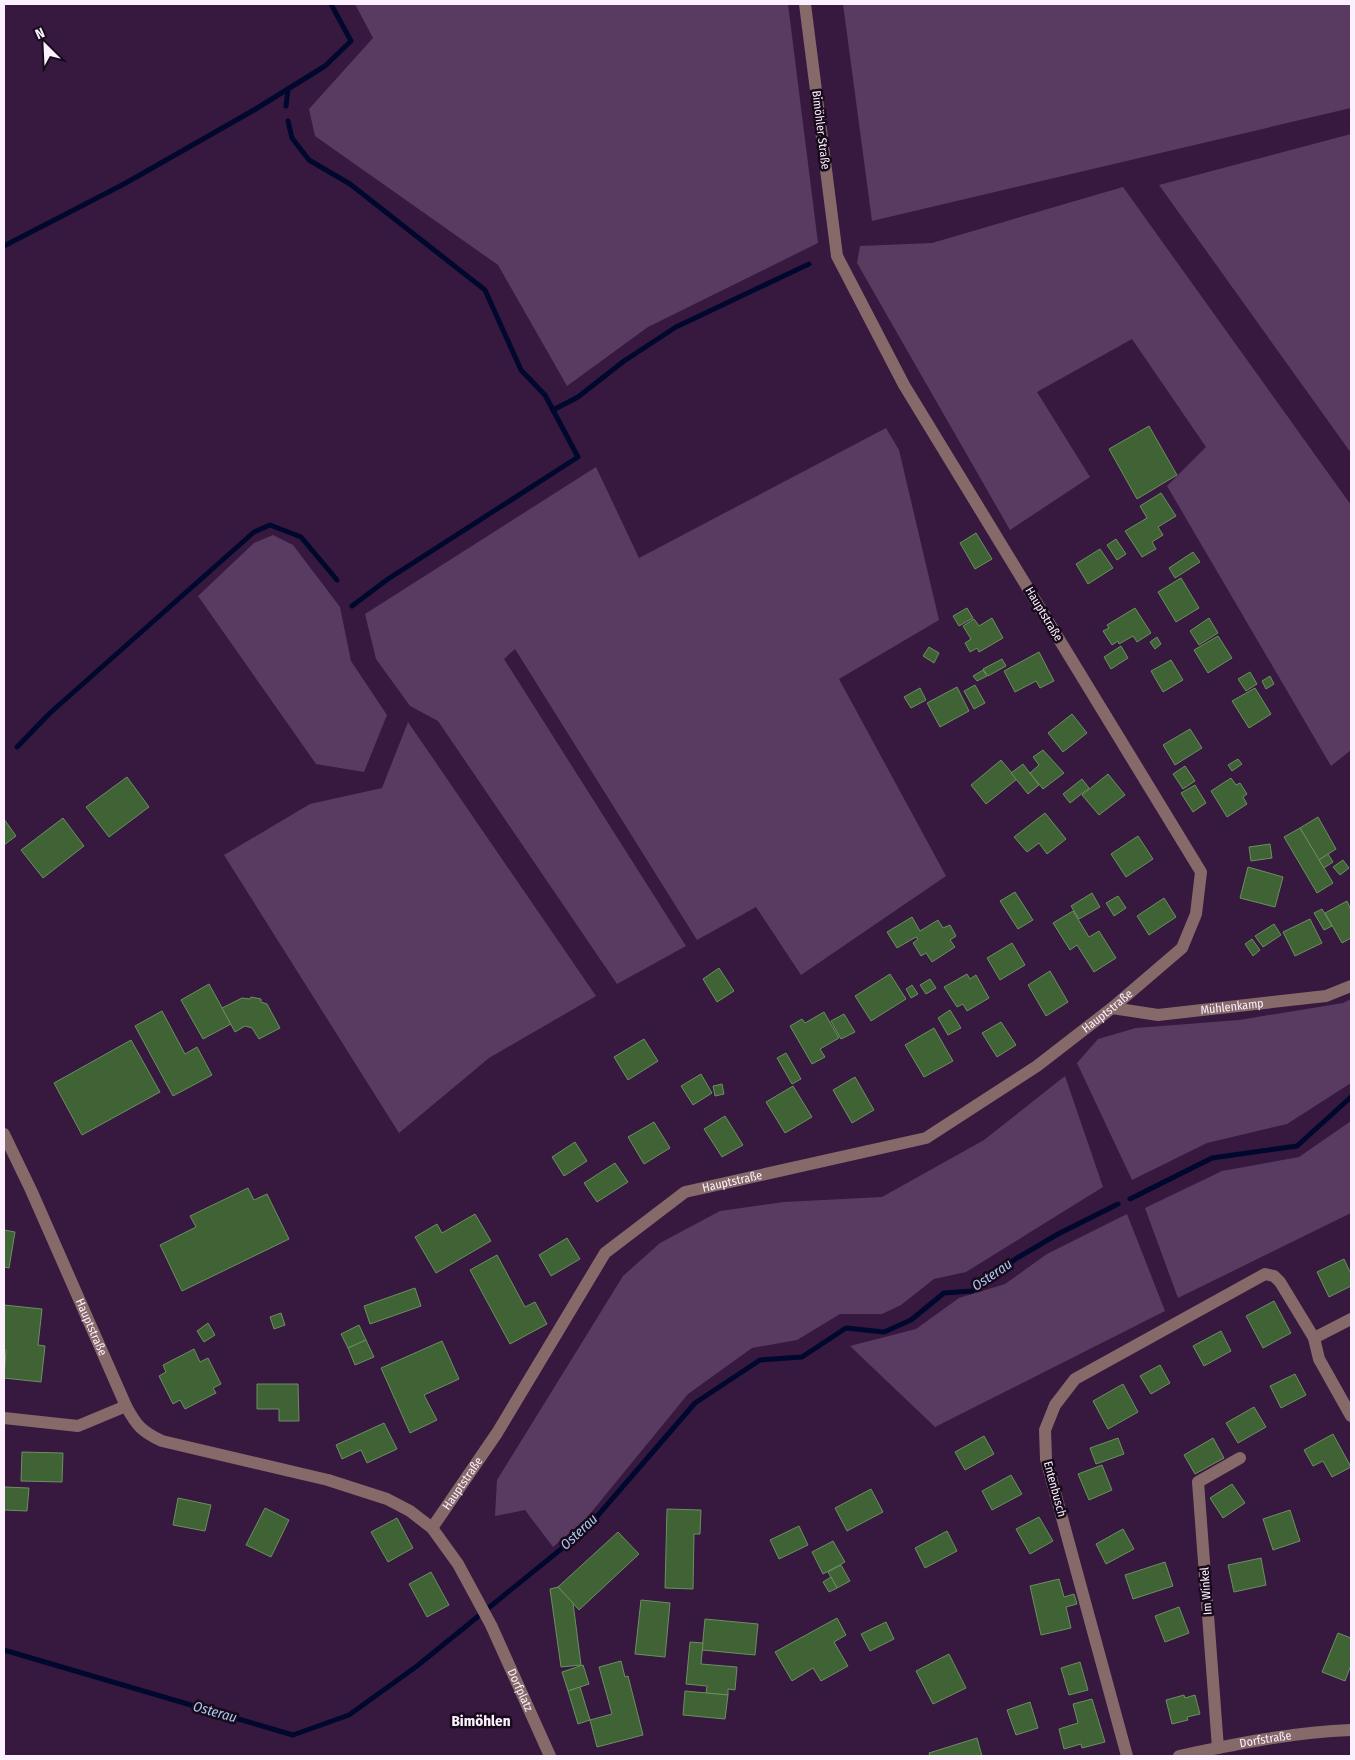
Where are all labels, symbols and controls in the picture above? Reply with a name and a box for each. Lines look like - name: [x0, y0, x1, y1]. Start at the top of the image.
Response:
- north arrow: [20, 20, 70, 70]
- text: N: [33, 24, 47, 43]
- street label: Bimöhler Straße: [809, 90, 833, 170]
- street label: Hauptstraße: [1022, 584, 1066, 644]
- street label: Hauptstraße: [1079, 987, 1135, 1036]
- street label: Mühlenkamp: [1200, 996, 1264, 1017]
- street label: Hauptstraße: [701, 1168, 764, 1195]
- water label: Osterau: [969, 1255, 1015, 1295]
- street label: Hauptstraße: [73, 1296, 110, 1358]
- street label: Hauptstraße: [440, 1454, 486, 1513]
- street label: Entenbusch: [1041, 1460, 1069, 1518]
- water label: Osterau: [557, 1511, 601, 1553]
- street label: Im Winkel: [1197, 1567, 1215, 1615]
- street label: Dorfplatz: [505, 1667, 536, 1714]
- water label: Osterau: [191, 1698, 239, 1726]
- district label: Bimöhlen: [451, 1712, 511, 1730]
- street label: Dorfstraße: [1238, 1728, 1292, 1751]

